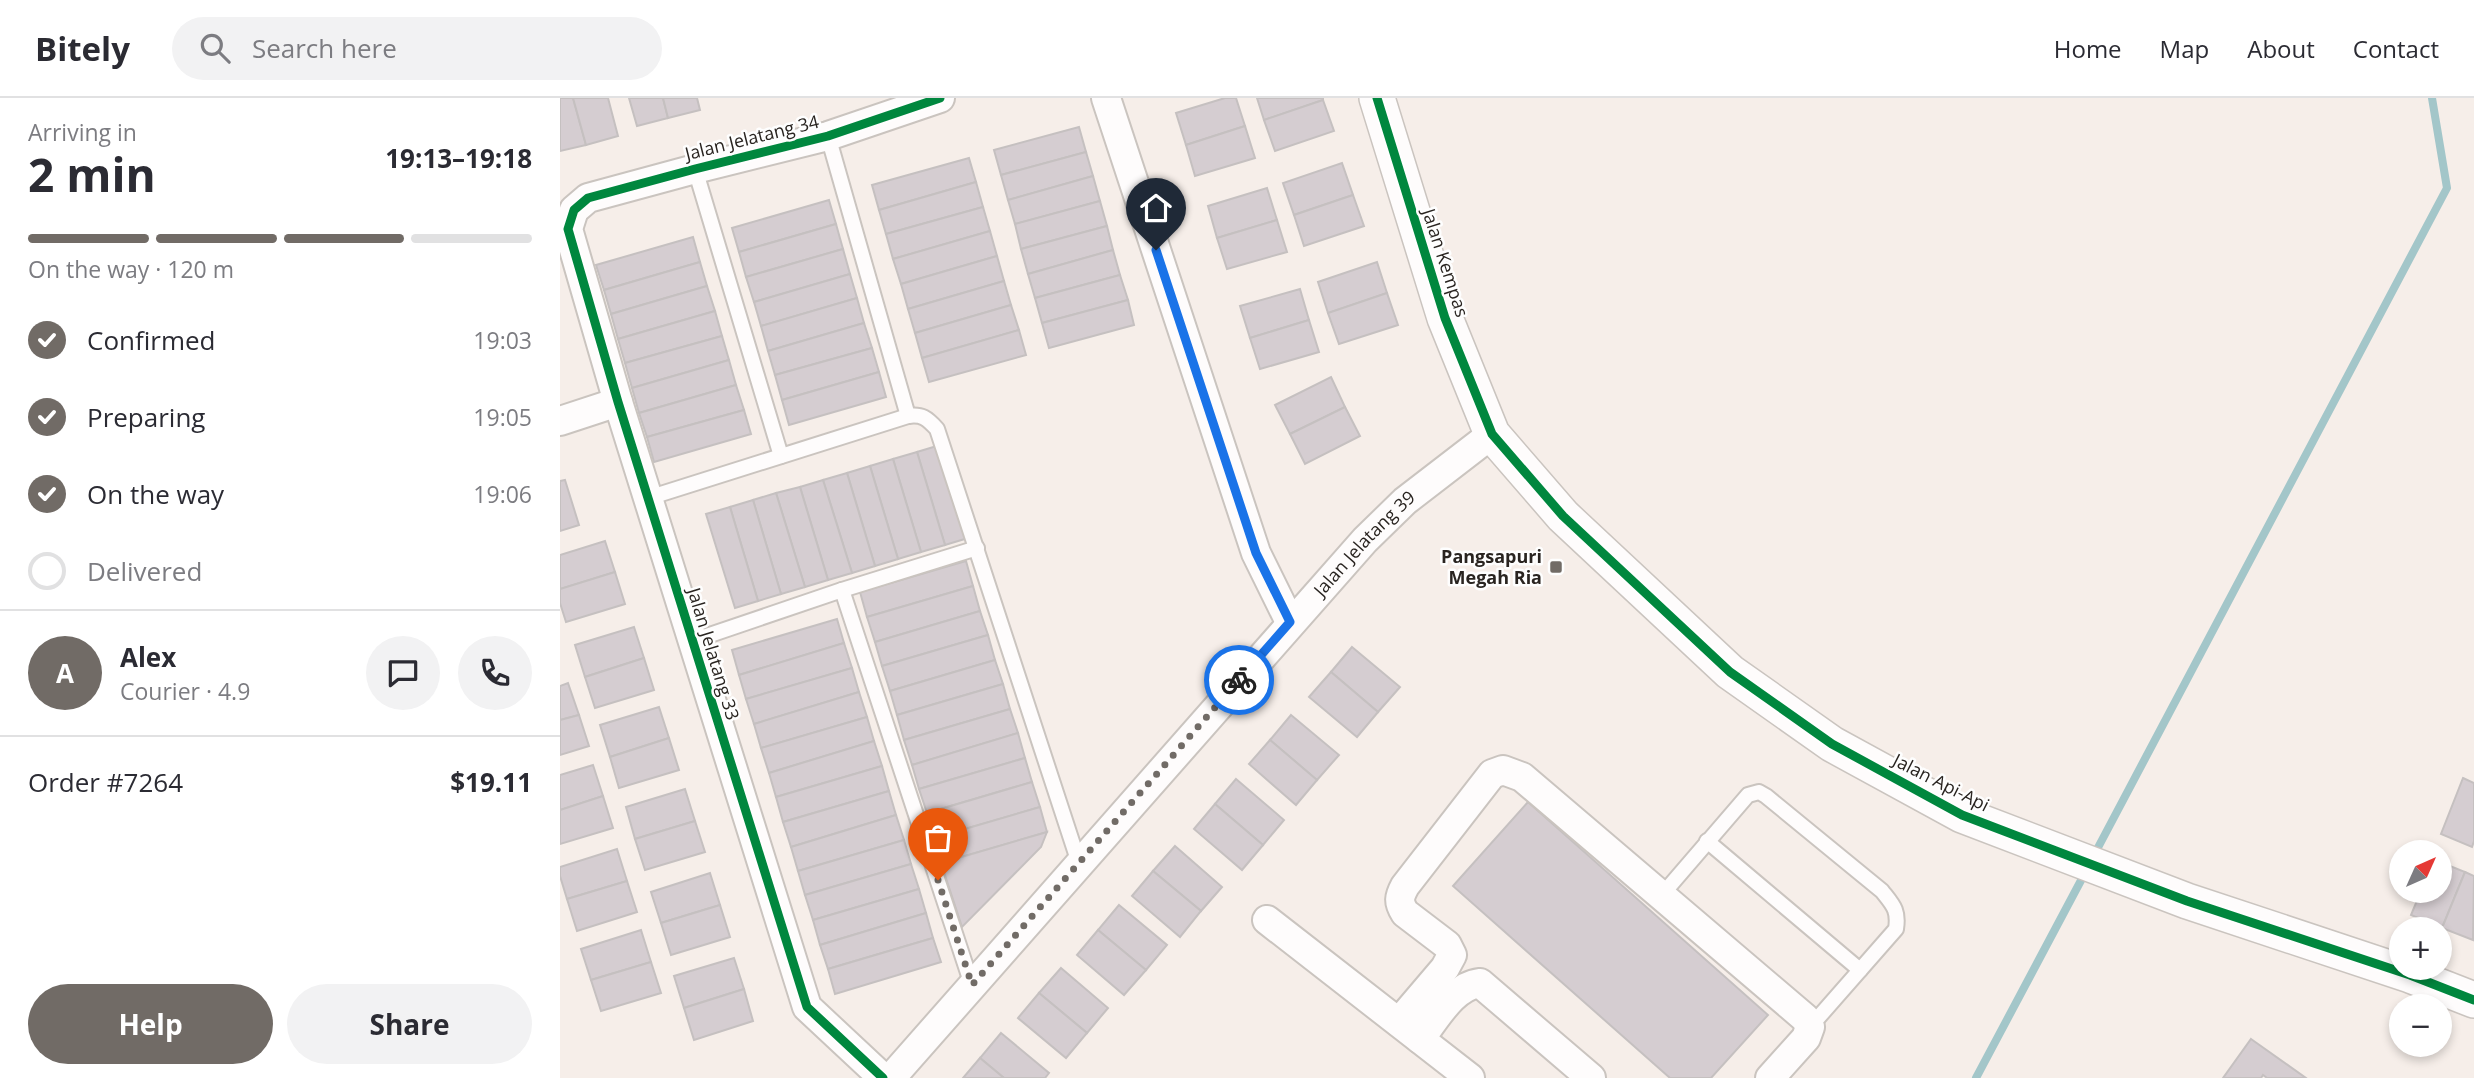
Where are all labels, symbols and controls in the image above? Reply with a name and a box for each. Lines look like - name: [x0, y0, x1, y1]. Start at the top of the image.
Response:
- search box: [172, 17, 662, 80]
- text: Bitely: [35, 26, 130, 71]
- icon: search: [196, 29, 234, 67]
- text: Search here: [252, 30, 397, 66]
- text: Home: [2054, 32, 2122, 65]
- text: Map: [2160, 32, 2209, 65]
- text: About: [2247, 32, 2315, 65]
- text: Contact: [2353, 32, 2439, 65]
- street label: Jalan Jelatang 34: [680, 109, 821, 166]
- text: Arriving in: [28, 116, 137, 148]
- text: 19:13–19:18: [385, 140, 532, 176]
- text: 2 min: [28, 143, 156, 205]
- pin: [1126, 178, 1186, 250]
- icon: home: [1137, 189, 1175, 227]
- street label: Jalan Kempas: [1417, 204, 1475, 320]
- text: On the way · 120 m: [28, 253, 234, 285]
- icon: check: [28, 321, 66, 359]
- text: Confirmed: [87, 322, 215, 358]
- text: 19:03: [473, 324, 532, 356]
- icon: check: [28, 398, 66, 436]
- text: Preparing: [87, 399, 205, 435]
- text: 19:05: [473, 401, 532, 433]
- icon: check: [28, 475, 66, 513]
- text: On the way: [87, 476, 224, 512]
- text: 19:06: [473, 478, 532, 510]
- street label: Jalan Jelatang 39: [1307, 485, 1419, 603]
- place label: Pangsapuri Megah Ria: [1441, 544, 1542, 589]
- text: Delivered: [87, 553, 202, 589]
- marker: Pangsapuri Megah Ria: [1548, 559, 1564, 575]
- street label: Jalan Jelatang 33: [682, 583, 745, 723]
- button: chat: [366, 636, 440, 710]
- button: phone: [458, 636, 532, 710]
- text: Alex: [120, 639, 176, 675]
- courier: [1204, 645, 1274, 715]
- text: A: [56, 655, 74, 691]
- icon: bike: [1220, 661, 1258, 699]
- text: Courier · 4.9: [120, 675, 250, 707]
- street label: Jalan Api-Api: [1888, 747, 1994, 817]
- text: Order #7264: [28, 764, 183, 800]
- text: $19.11: [450, 764, 532, 800]
- pin: [908, 808, 968, 880]
- icon: bag: [919, 819, 957, 857]
- north arrow: [2389, 840, 2452, 903]
- map controls: [2389, 840, 2452, 1057]
- button: +: [2389, 917, 2452, 980]
- button: Help: [28, 984, 273, 1064]
- button: Share: [287, 984, 532, 1064]
- button: −: [2389, 994, 2452, 1057]

